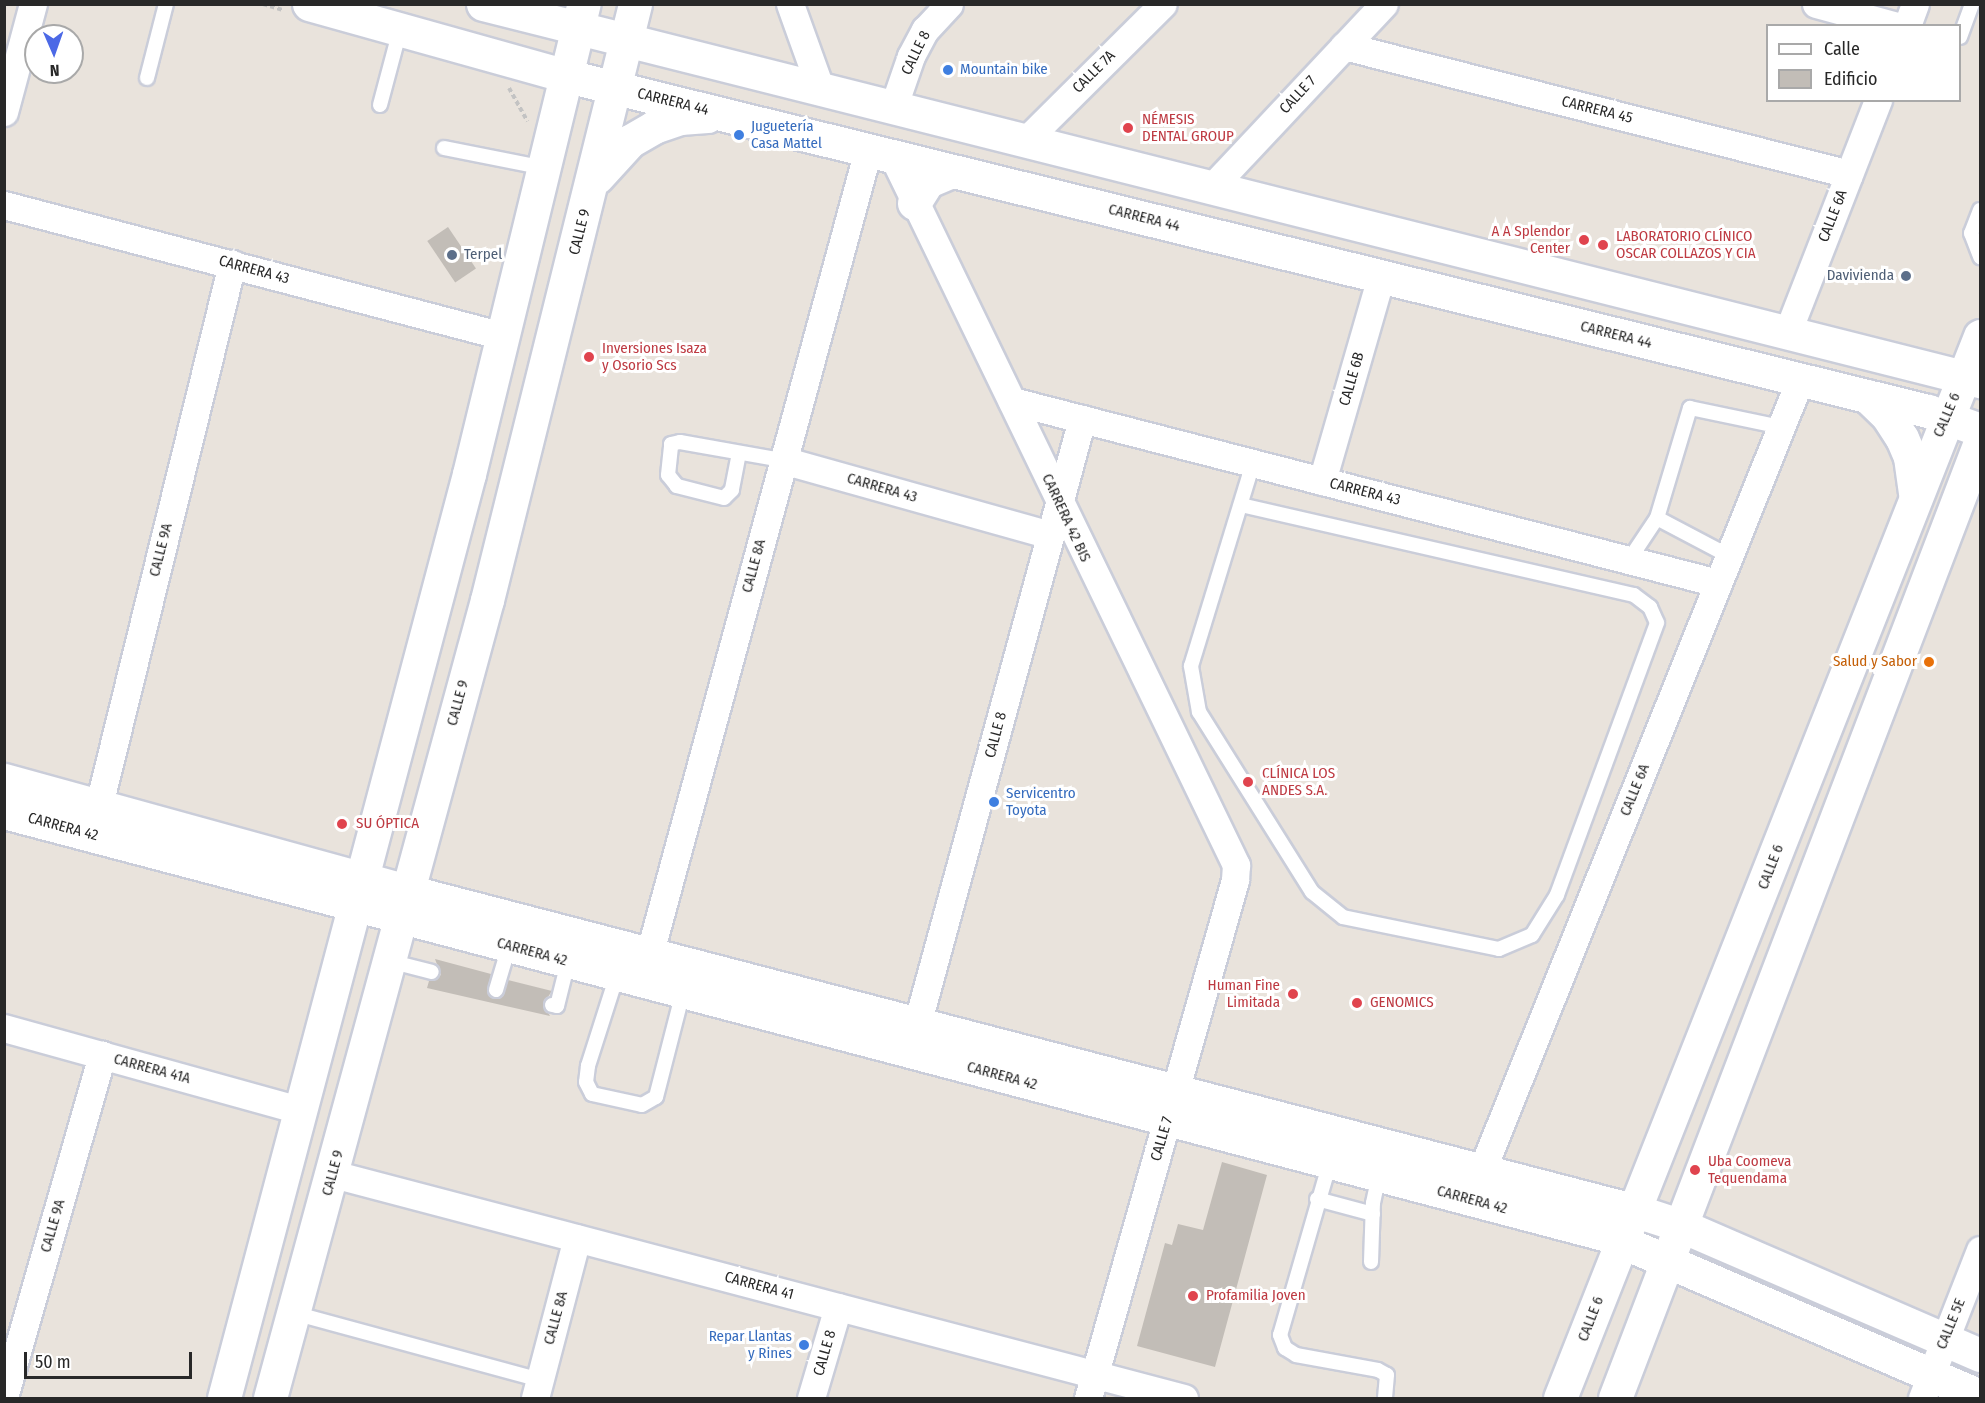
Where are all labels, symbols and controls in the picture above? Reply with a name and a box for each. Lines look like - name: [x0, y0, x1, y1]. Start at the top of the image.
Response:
- north arrow: [24, 24, 84, 84]
- legend: [1766, 24, 1961, 102]
- street label: CALLE 8: [898, 28, 934, 78]
- text: Calle: [1824, 38, 1860, 60]
- street label: CALLE 7A: [1069, 47, 1119, 97]
- text: N: [49, 61, 60, 80]
- place label: Mountain bike: [960, 61, 1048, 79]
- marker: Mountain bike: [941, 63, 955, 77]
- text: Edificio: [1824, 68, 1877, 90]
- street label: CALLE 7: [1276, 72, 1320, 118]
- street label: CARRERA 44: [635, 84, 711, 120]
- street label: CARRERA 45: [1560, 93, 1634, 127]
- place label: NÉMESIS DENTAL GROUP: [1142, 110, 1234, 145]
- place label: Juguetería Casa Mattel: [751, 117, 822, 152]
- marker: NÉMESIS DENTAL GROUP: [1119, 119, 1137, 137]
- marker: Juguetería Casa Mattel: [732, 128, 746, 142]
- street label: CALLE 6A: [1815, 187, 1851, 245]
- street label: CARRERA 44: [1106, 200, 1182, 236]
- street label: CALLE 9: [566, 207, 594, 257]
- place label: A A Splendor Center: [1491, 222, 1570, 257]
- place label: LABORATORIO CLÍNICO OSCAR COLLAZOS Y CIA: [1616, 227, 1756, 262]
- marker: A A Splendor Center: [1575, 231, 1593, 249]
- marker: LABORATORIO CLÍNICO OSCAR COLLAZOS Y CIA: [1594, 236, 1612, 254]
- place label: Terpel: [464, 246, 502, 264]
- marker: Terpel: [445, 248, 459, 262]
- street label: CARRERA 43: [217, 252, 291, 288]
- place label: Davivienda: [1827, 267, 1894, 285]
- marker: Davivienda: [1899, 269, 1913, 283]
- street label: CARRERA 44: [1578, 317, 1654, 353]
- place label: Inversiones Isaza y Osorio Scs: [602, 339, 707, 374]
- marker: Inversiones Isaza y Osorio Scs: [580, 348, 598, 366]
- street label: CALLE 6B: [1336, 350, 1368, 408]
- street label: CALLE 6: [1930, 390, 1964, 440]
- street label: CARRERA 43: [845, 469, 919, 507]
- street label: CARRERA 42 BIS: [1038, 471, 1094, 565]
- street label: CARRERA 43: [1328, 475, 1402, 509]
- street label: CALLE 9A: [146, 521, 176, 579]
- street label: CALLE 8A: [738, 537, 770, 595]
- place label: Salud y Sabor: [1833, 653, 1917, 671]
- marker: Salud y Sabor: [1922, 655, 1936, 669]
- street label: CALLE 9: [443, 678, 473, 728]
- street label: CALLE 8: [981, 710, 1011, 760]
- street label: CALLE 6A: [1616, 761, 1654, 819]
- place label: CLÍNICA LOS ANDES S.A.: [1262, 764, 1335, 799]
- marker: CLÍNICA LOS ANDES S.A.: [1239, 773, 1257, 791]
- place label: Servicentro Toyota: [1006, 784, 1076, 819]
- marker: Servicentro Toyota: [987, 795, 1001, 809]
- street label: CARRERA 42: [26, 809, 100, 845]
- marker: SU ÓPTICA: [333, 815, 351, 833]
- place label: SU ÓPTICA: [356, 815, 419, 833]
- street label: CALLE 6: [1754, 842, 1788, 892]
- street label: CARRERA 42: [495, 934, 569, 970]
- place label: Human Fine Limitada: [1208, 976, 1280, 1011]
- marker: Human Fine Limitada: [1284, 985, 1302, 1003]
- marker: GENOMICS: [1348, 994, 1366, 1012]
- place label: GENOMICS: [1370, 994, 1434, 1012]
- street label: CARRERA 41A: [112, 1050, 192, 1088]
- street label: CARRERA 42: [965, 1058, 1039, 1094]
- street label: CALLE 7: [1147, 1115, 1177, 1163]
- street label: CALLE 9: [318, 1148, 348, 1198]
- place label: Uba Coomeva Tequendama: [1708, 1152, 1791, 1187]
- marker: Uba Coomeva Tequendama: [1686, 1161, 1704, 1179]
- street label: CARRERA 42: [1435, 1182, 1509, 1218]
- street label: CALLE 9A: [37, 1197, 69, 1255]
- street label: CARRERA 41: [722, 1268, 796, 1304]
- marker: Profamilia Joven: [1184, 1287, 1202, 1305]
- place label: Profamilia Joven: [1206, 1287, 1306, 1305]
- street label: CALLE 8A: [540, 1289, 572, 1347]
- street label: CALLE 6: [1574, 1294, 1608, 1344]
- street label: CALLE 5E: [1933, 1296, 1969, 1352]
- place label: Repar Llantas y Rines: [709, 1327, 792, 1362]
- street label: CALLE 8: [810, 1328, 840, 1378]
- marker: Repar Llantas y Rines: [797, 1338, 811, 1352]
- scale bar: [27, 1340, 195, 1378]
- text: 50 m: [35, 1351, 71, 1373]

